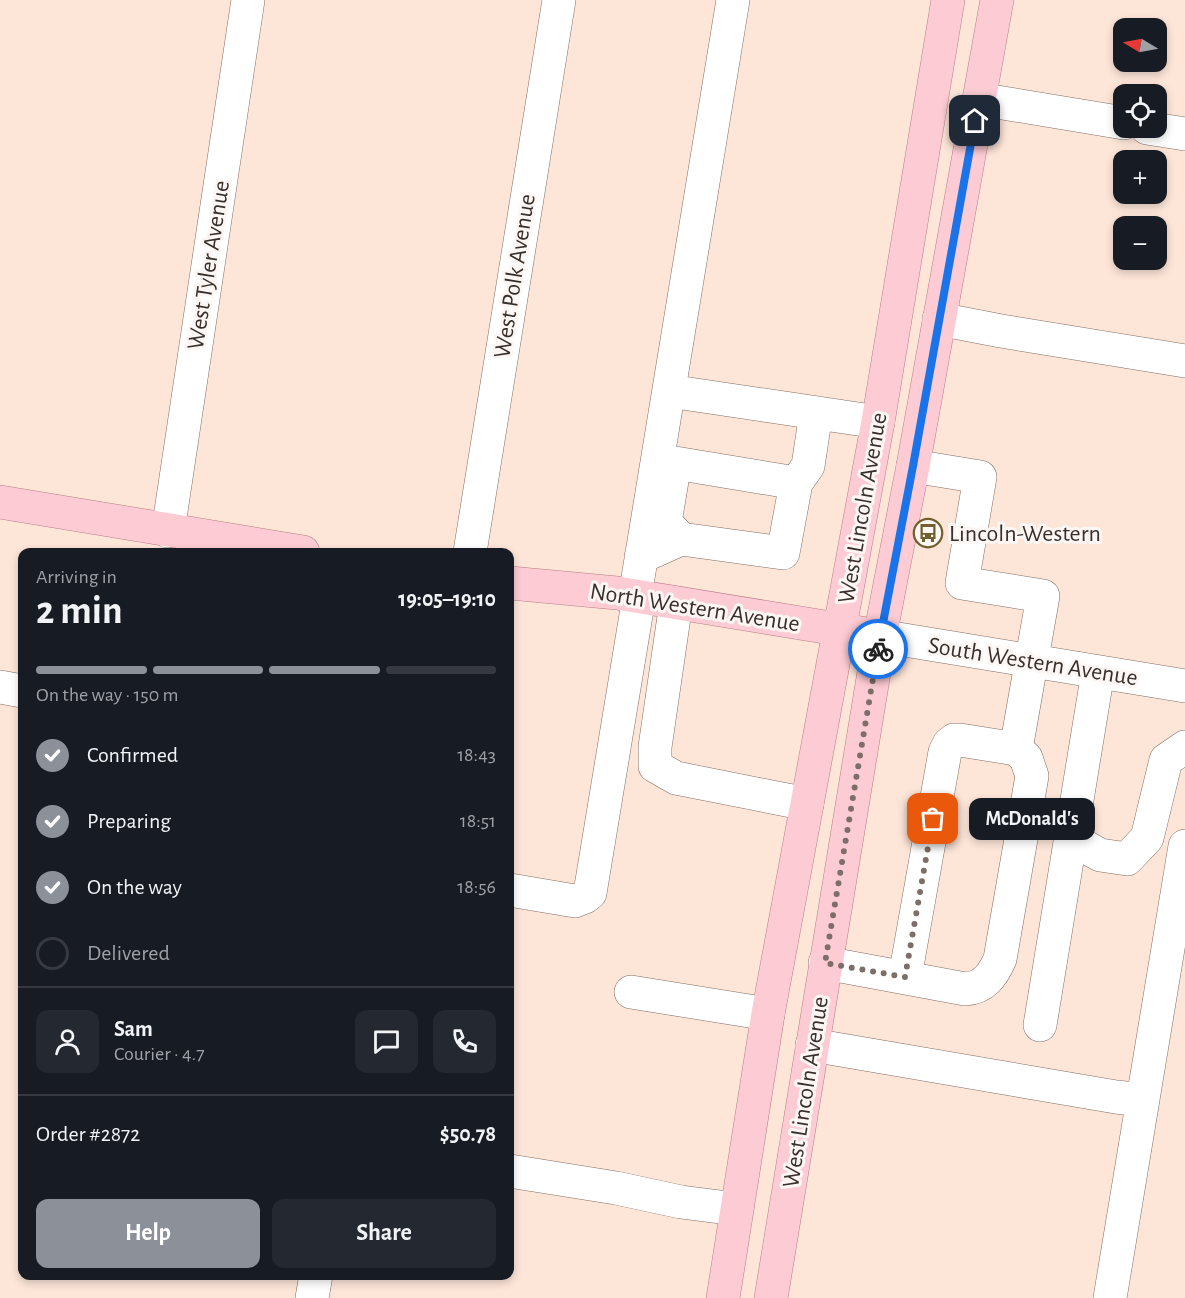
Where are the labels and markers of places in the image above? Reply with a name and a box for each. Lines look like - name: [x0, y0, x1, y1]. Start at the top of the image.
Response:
- pin: [949, 95, 1000, 146]
- bus stop icon: Lincoln-Western: [912, 517, 944, 549]
- place label: Lincoln-Western: [949, 522, 1101, 546]
- pin: [907, 793, 958, 844]
- callout: McDonald's: [969, 798, 1095, 840]

